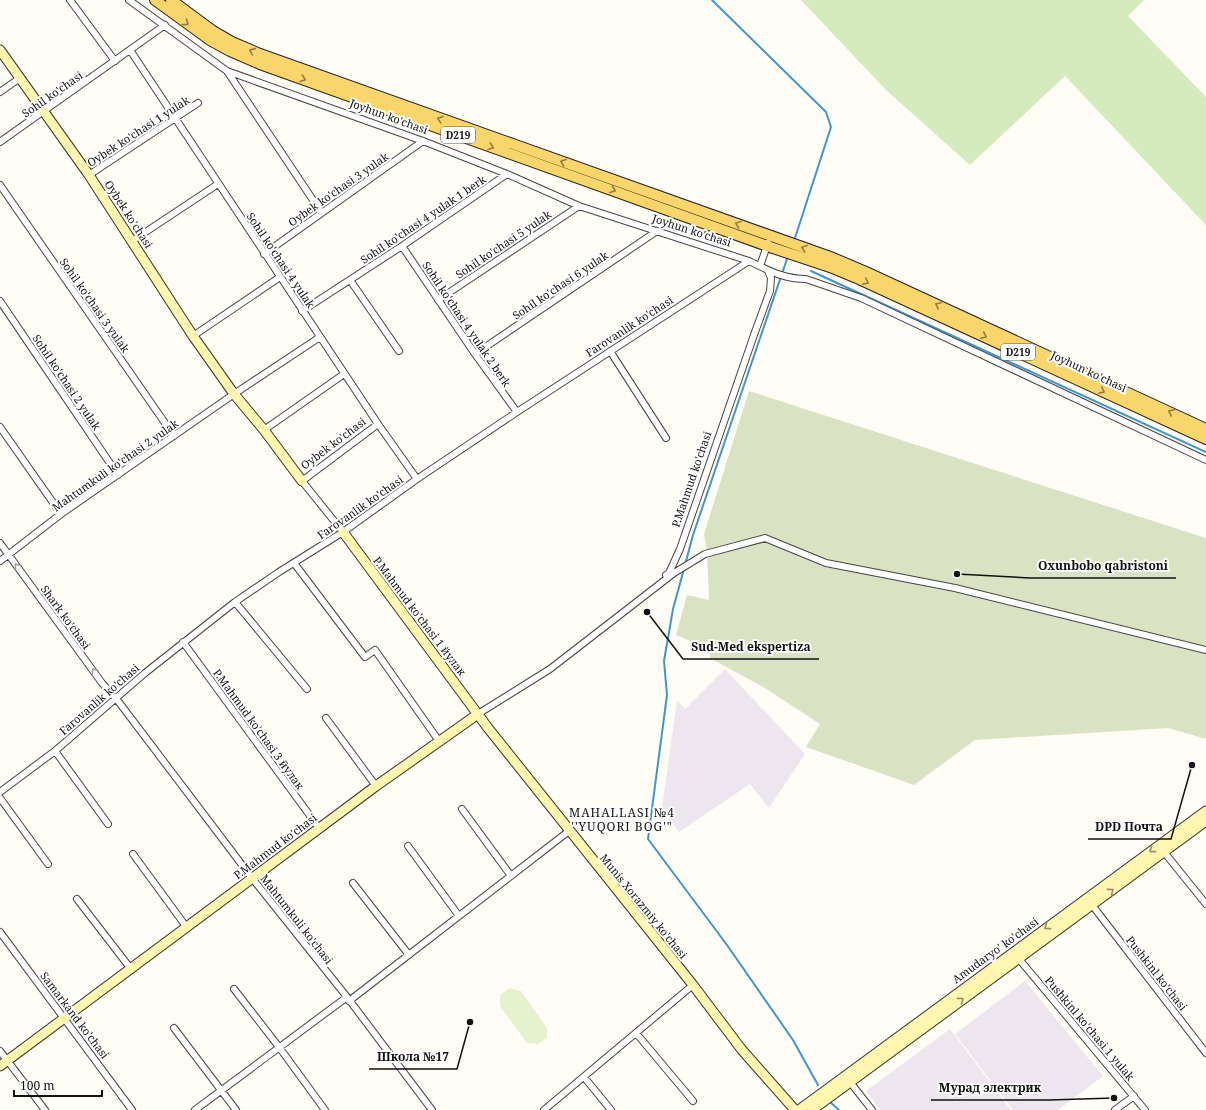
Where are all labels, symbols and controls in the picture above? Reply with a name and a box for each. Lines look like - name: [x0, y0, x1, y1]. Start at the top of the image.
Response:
- one-way arrow: [182, 18, 189, 25]
- one-way arrow: [249, 48, 257, 56]
- street label: Sohil ko'chasi: [19, 67, 86, 120]
- one-way arrow: [299, 74, 306, 83]
- street label: Oybek ko'chasi 1 yulak: [84, 92, 193, 170]
- street label: Joyhun ko'chasi: [347, 95, 431, 137]
- one-way arrow: [437, 115, 444, 123]
- road number: D219: [441, 127, 475, 143]
- one-way arrow: [487, 142, 494, 150]
- street label: Oybek ko'chasi 3 yulak: [285, 148, 392, 229]
- one-way arrow: [560, 158, 567, 167]
- street label: Sohil ko'chasi 4 yulak 1 berk: [357, 171, 489, 267]
- street label: Oybek ko'chasi: [101, 177, 157, 251]
- one-way arrow: [610, 186, 617, 194]
- street label: Sohil ko'chasi 5 yulak: [452, 206, 554, 282]
- street label: Sohil ko'chasi 4 yulak: [243, 209, 319, 311]
- street label: Joyhun ko'chasi: [650, 210, 734, 250]
- one-way arrow: [735, 221, 742, 229]
- one-way arrow: [801, 244, 808, 252]
- street label: Sohil ko'chasi 6 yulak: [509, 247, 611, 323]
- street label: Sohil ko'chasi 3 yulak: [57, 255, 134, 356]
- street label: Sohil ko'chasi 4 yulak 2 berk: [419, 258, 515, 390]
- one-way arrow: [862, 277, 869, 285]
- street label: Farovanlik ko'chasi: [582, 292, 676, 360]
- one-way arrow: [935, 302, 942, 310]
- street label: Sohil ko'chasi 2 yulak: [29, 331, 105, 433]
- one-way arrow: [980, 331, 988, 339]
- road number: D219: [1001, 344, 1035, 360]
- street label: Joyhun ko'chasi: [1048, 346, 1130, 395]
- one-way arrow: [1098, 386, 1106, 394]
- one-way arrow: [1167, 409, 1175, 417]
- street label: Oybek ko'chasi: [297, 413, 369, 473]
- street label: Mahtumkuli ko'chasi 2 yulak: [49, 415, 182, 514]
- street label: P.Mahmud ko'chasi: [668, 429, 715, 529]
- street label: Farovanlik ko'chasi: [314, 471, 406, 542]
- street label: P.Mahmud ko'chasi 1 йулак: [370, 553, 470, 679]
- callout: Oxunbobo qabristoni: [1030, 554, 1176, 578]
- text: Oxunbobo qabristoni: [1038, 557, 1169, 574]
- one-way arrow: [15, 564, 22, 571]
- street label: Shark ko'chasi: [38, 582, 95, 652]
- callout: Sud-Med ekspertiza: [683, 635, 819, 659]
- text: Sud-Med ekspertiza: [691, 638, 811, 655]
- street label: Farovanlik ko'chasi: [56, 660, 143, 738]
- street label: P.Mahmud ko'chasi 3 йулак: [210, 666, 308, 793]
- one-way arrow: [92, 669, 99, 676]
- district label: MAHALLASI №4 ''YUQORI BOG'": [569, 804, 675, 835]
- street label: P.Mahmud ko'chasi: [230, 810, 320, 882]
- callout: DPD Почта: [1088, 815, 1171, 839]
- text: DPD Почта: [1095, 818, 1163, 835]
- one-way arrow: [1149, 845, 1156, 853]
- street label: Munis Xorazmiy ko'chasi: [597, 850, 691, 962]
- street label: Mahtumkuli ko'chasi: [257, 871, 337, 967]
- one-way arrow: [1107, 889, 1114, 896]
- street label: Amudaryo' ko'chasi: [949, 913, 1041, 986]
- one-way arrow: [1044, 922, 1051, 930]
- street label: Pushkinl ko'chasi: [1123, 933, 1191, 1014]
- street label: Samarkand ko'chasi: [37, 969, 113, 1062]
- street label: Pushkinl ko'chasi 1 yulak: [1042, 973, 1138, 1084]
- one-way arrow: [956, 998, 963, 1005]
- callout: Школа №17: [369, 1045, 457, 1069]
- text: Школа №17: [377, 1048, 449, 1065]
- scale bar: [14, 1072, 102, 1098]
- callout: Мурад электрик: [931, 1076, 1049, 1100]
- text: 100 m: [20, 1077, 55, 1094]
- text: Мурад электрик: [939, 1079, 1042, 1096]

